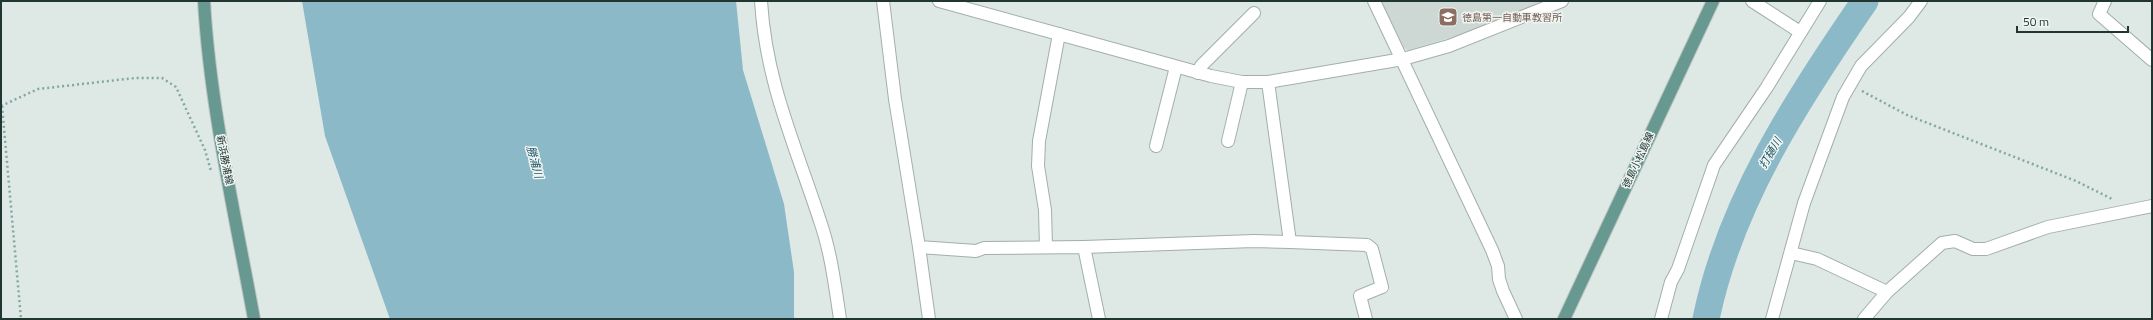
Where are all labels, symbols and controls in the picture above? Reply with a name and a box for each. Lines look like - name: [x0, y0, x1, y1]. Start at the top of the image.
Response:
- school or university icon: 徳島第一自動車教習所: [1437, 6, 1459, 28]
- scale bar: [2017, 8, 2128, 34]
- place label: 徳島第一自動車教習所: [1462, 10, 1562, 25]
- text: 50 m: [2023, 12, 2049, 31]
- street label: 徳島小松島線: [1619, 130, 1657, 190]
- street label: 新浜勝浦線: [213, 134, 237, 186]
- water label: 打樋川: [1755, 134, 1786, 171]
- water label: 勝浦川: [523, 144, 547, 181]

